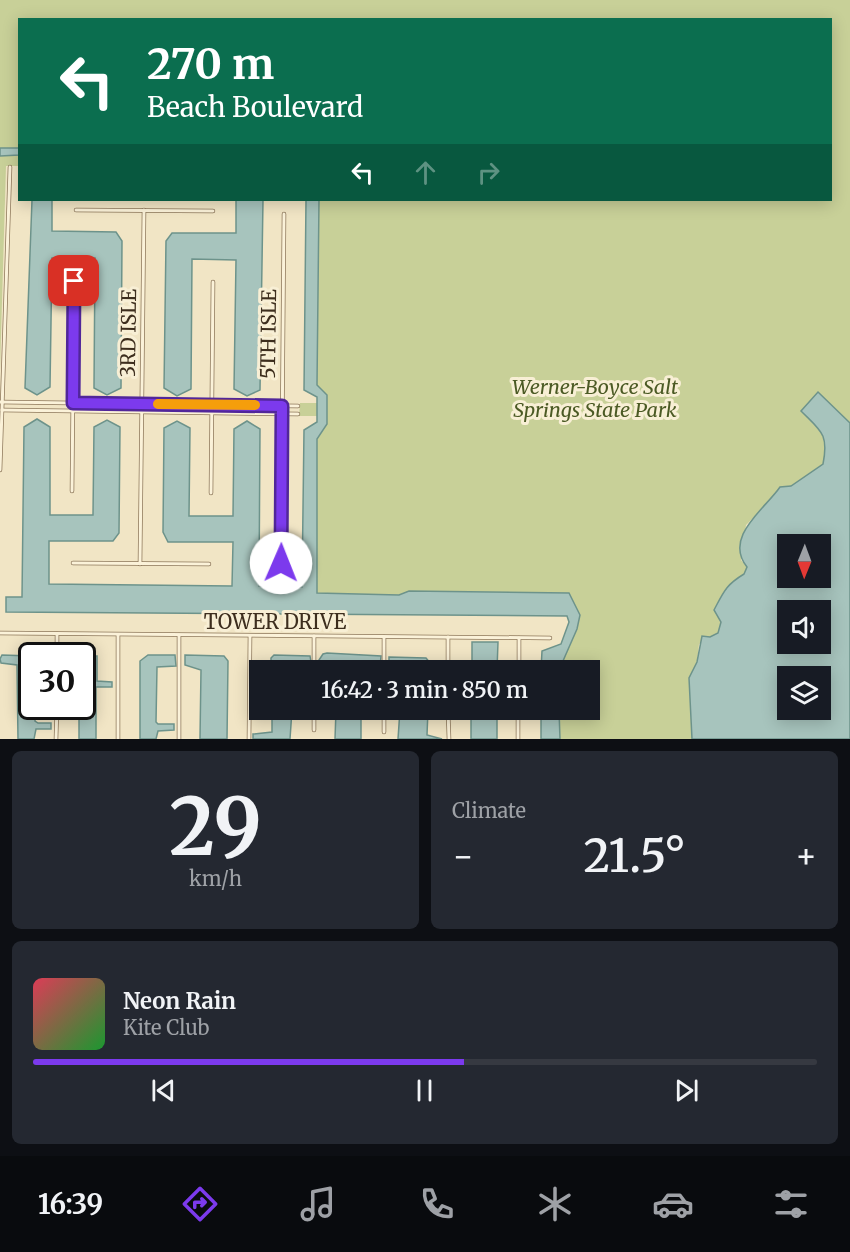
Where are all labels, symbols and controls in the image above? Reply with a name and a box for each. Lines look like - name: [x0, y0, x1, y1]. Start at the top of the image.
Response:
- text: 270 m: [147, 38, 274, 90]
- icon: left: [48, 42, 126, 120]
- text: Beach Boulevard: [147, 90, 363, 124]
- icon: left: [346, 156, 379, 189]
- icon: ahead: [409, 156, 442, 189]
- icon: right: [472, 156, 505, 189]
- pin: [48, 255, 99, 306]
- icon: arrive: [57, 264, 90, 297]
- street label: 3RD ISLE: [115, 288, 141, 377]
- street label: 5TH ISLE: [255, 289, 281, 379]
- park label: Werner-Boyce Salt Springs State Park: [512, 374, 678, 422]
- position arrow: [249, 531, 313, 595]
- north arrow: [777, 534, 831, 588]
- map controls: [777, 534, 831, 720]
- button: sound: [777, 600, 831, 654]
- street label: TOWER DRIVE: [204, 609, 347, 634]
- speed limit sign: 30: [18, 642, 96, 720]
- button: layers: [777, 666, 831, 720]
- text: 16:42 · 3 min · 850 m: [321, 676, 528, 704]
- text: 29: [169, 778, 262, 876]
- text: Climate: [452, 798, 526, 823]
- text: 21.5°: [583, 828, 686, 884]
- text: −: [452, 836, 474, 877]
- text: +: [795, 836, 817, 877]
- text: km/h: [189, 866, 242, 891]
- text: Neon Rain: [123, 987, 236, 1015]
- text: Kite Club: [123, 1015, 209, 1040]
- icon: previous: [147, 1074, 180, 1107]
- icon: pause: [408, 1074, 441, 1107]
- icon: next: [670, 1074, 703, 1107]
- icon: directions: [179, 1183, 221, 1225]
- icon: music: [297, 1183, 339, 1225]
- icon: phone: [416, 1183, 458, 1225]
- icon: climate: [534, 1183, 576, 1225]
- icon: car: [652, 1183, 694, 1225]
- icon: filters: [770, 1183, 812, 1225]
- text: 16:39: [38, 1187, 103, 1221]

